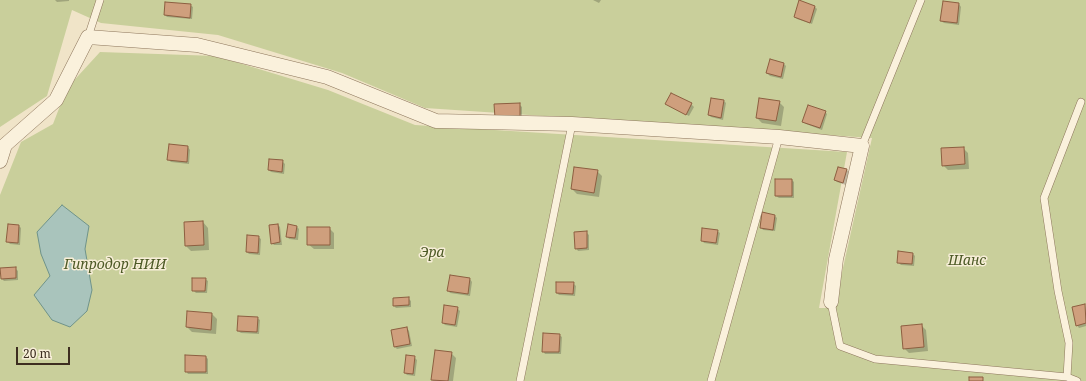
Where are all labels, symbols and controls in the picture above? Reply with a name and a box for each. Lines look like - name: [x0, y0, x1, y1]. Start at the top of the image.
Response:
- park label: Эра: [420, 245, 444, 261]
- park label: Шанс: [948, 253, 986, 269]
- park label: Гипродор НИИ: [64, 257, 166, 273]
- scale bar: [18, 339, 72, 365]
- text: 20 m: [23, 345, 51, 362]

